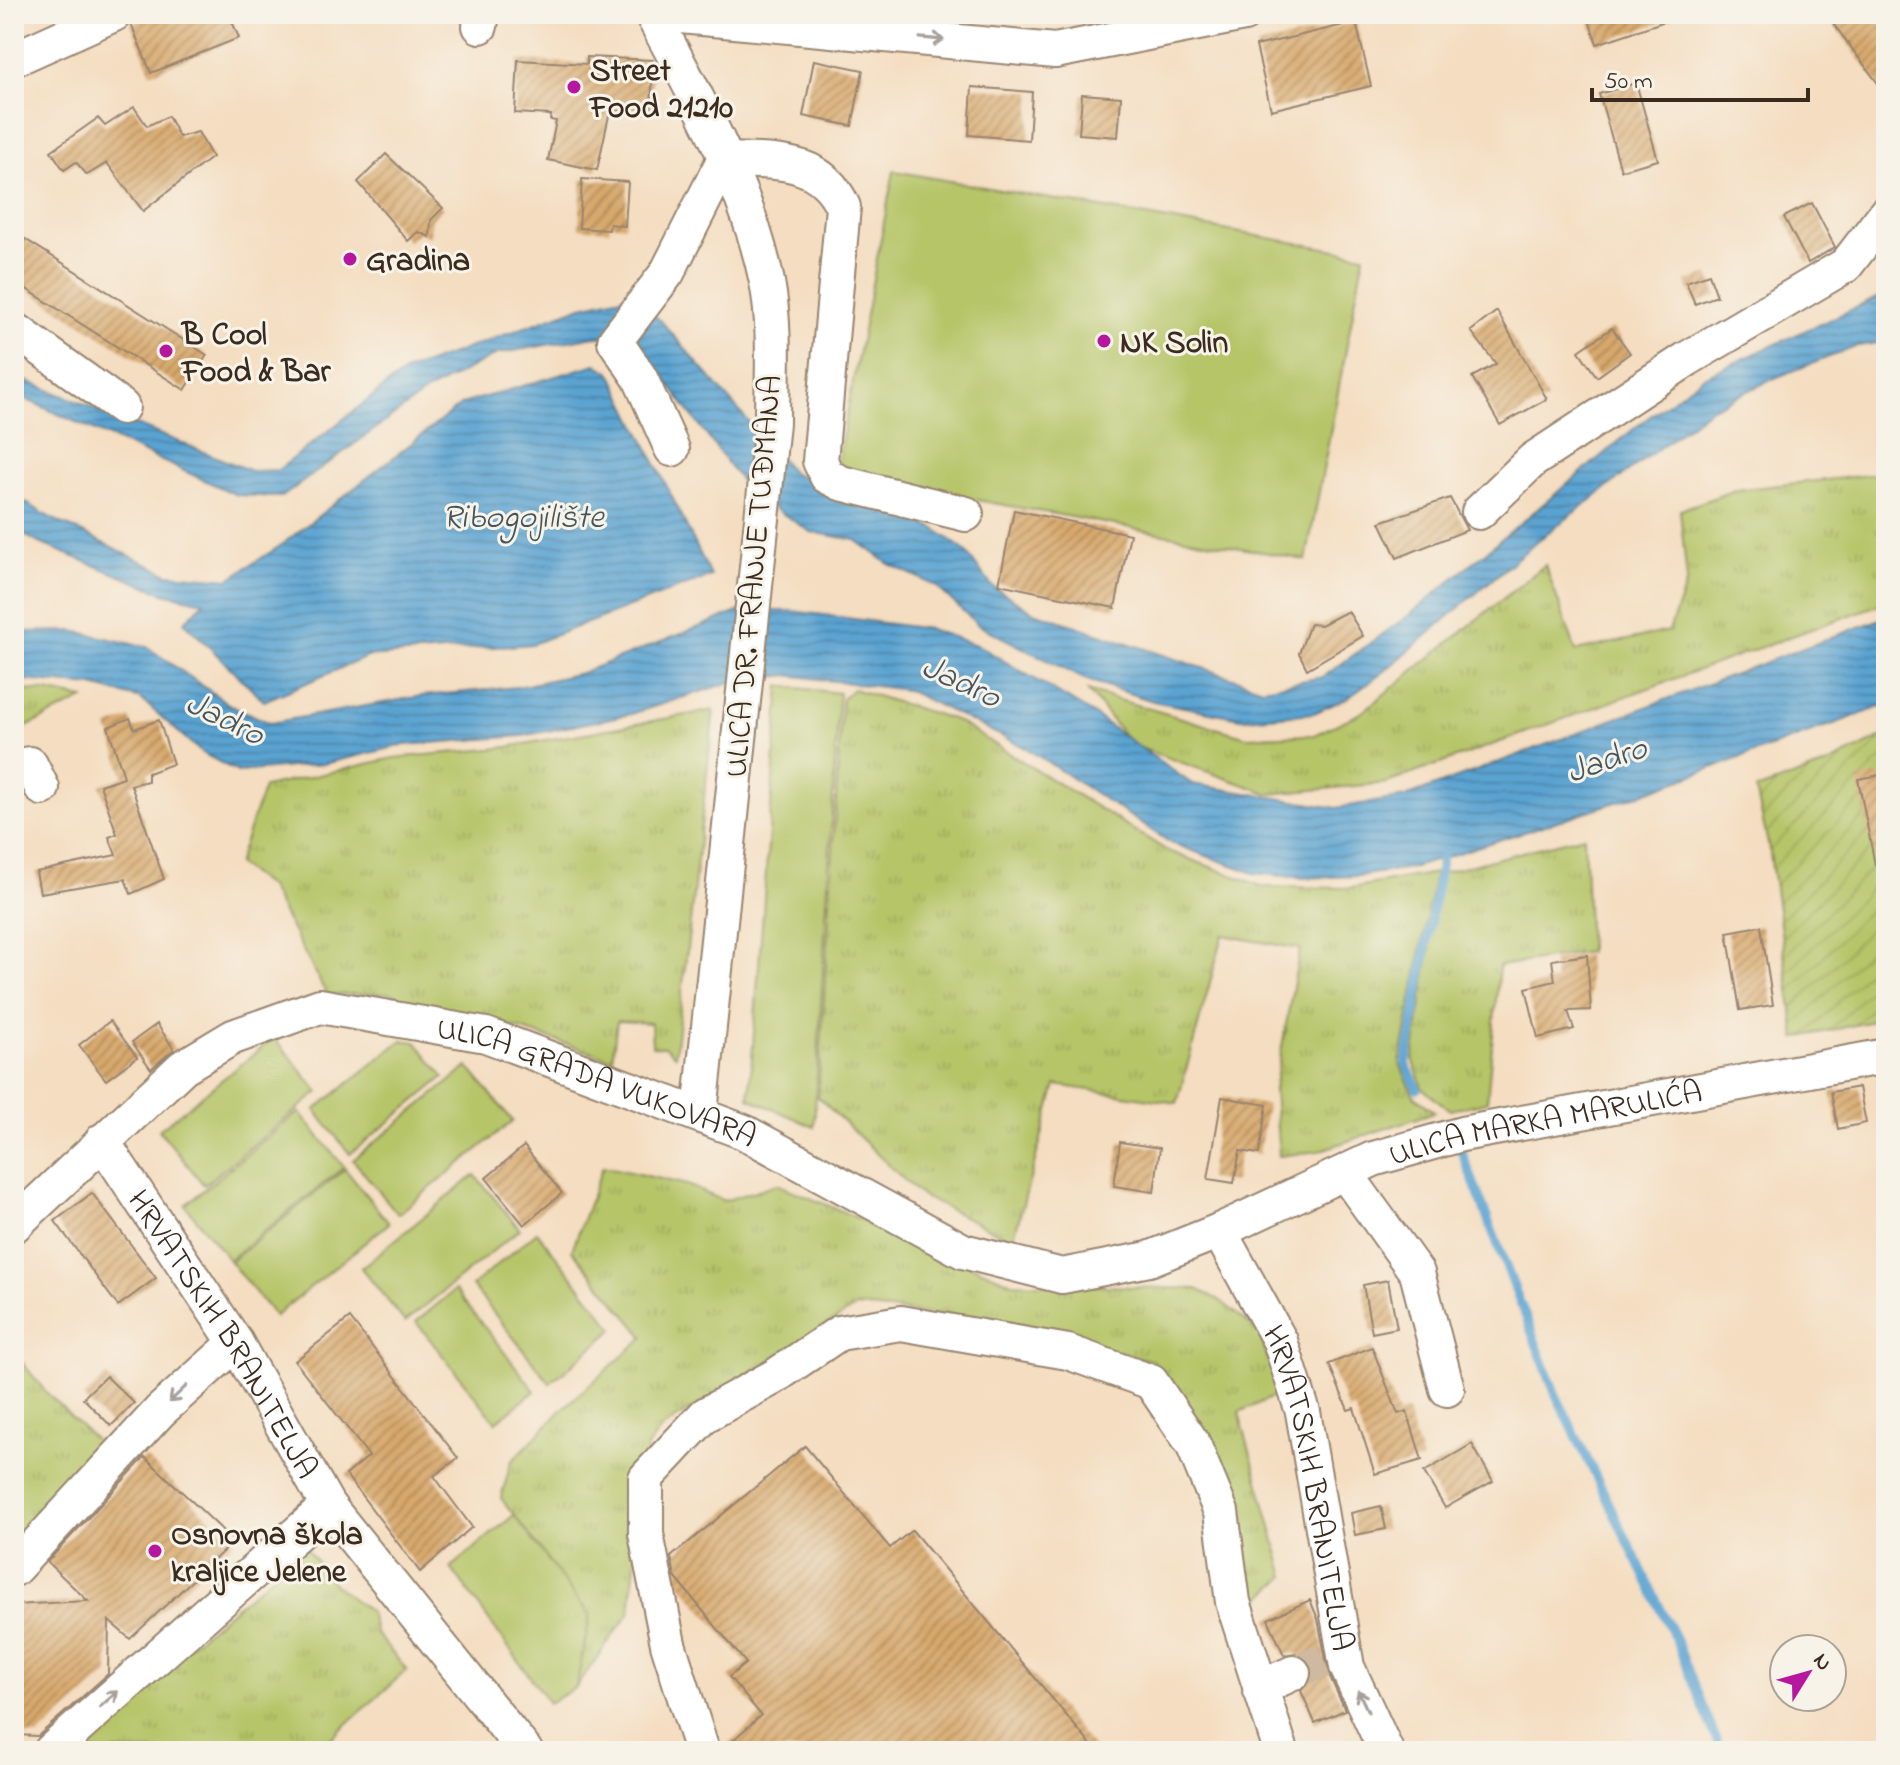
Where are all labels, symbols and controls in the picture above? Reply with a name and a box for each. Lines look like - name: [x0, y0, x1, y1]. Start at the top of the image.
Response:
- one-way arrow: [918, 32, 945, 47]
- place label: Street Food 21210: [588, 49, 733, 133]
- scale bar: [1592, 52, 1808, 102]
- text: 50 m: [1604, 65, 1653, 100]
- marker: Street Food 21210: [565, 78, 583, 96]
- place label: Gradina: [366, 239, 470, 286]
- marker: Gradina: [341, 250, 359, 268]
- place label: B Cool Food & Bar: [180, 313, 332, 397]
- place label: NK Solin: [1120, 321, 1228, 368]
- marker: NK Solin: [1095, 332, 1113, 350]
- marker: B Cool Food & Bar: [157, 342, 175, 360]
- street label: ULICA DR. FRANJE TUĐMANA: [714, 373, 796, 780]
- water label: Ribogojilište: [442, 494, 606, 544]
- water label: Jadro: [912, 644, 1009, 724]
- water label: Jadro: [176, 680, 273, 762]
- water label: Jadro: [1560, 724, 1656, 799]
- street label: ULICA GRADA VUKOVARA: [433, 1007, 765, 1162]
- street label: ULICA MARKA MARULIĆA: [1384, 1070, 1706, 1180]
- street label: HRVATSKIH BRANITELJA: [114, 1181, 328, 1489]
- street label: HRVATSKIH BRANITELJA: [1249, 1317, 1364, 1655]
- one-way arrow: [169, 1384, 188, 1403]
- place label: Osnovna škola kraljice Jelene: [171, 1513, 363, 1597]
- marker: Osnovna škola kraljice Jelene: [146, 1542, 164, 1560]
- north arrow: [1768, 1633, 1848, 1713]
- text: N: [1804, 1647, 1839, 1678]
- one-way arrow: [1355, 1689, 1370, 1713]
- one-way arrow: [98, 1690, 118, 1708]

